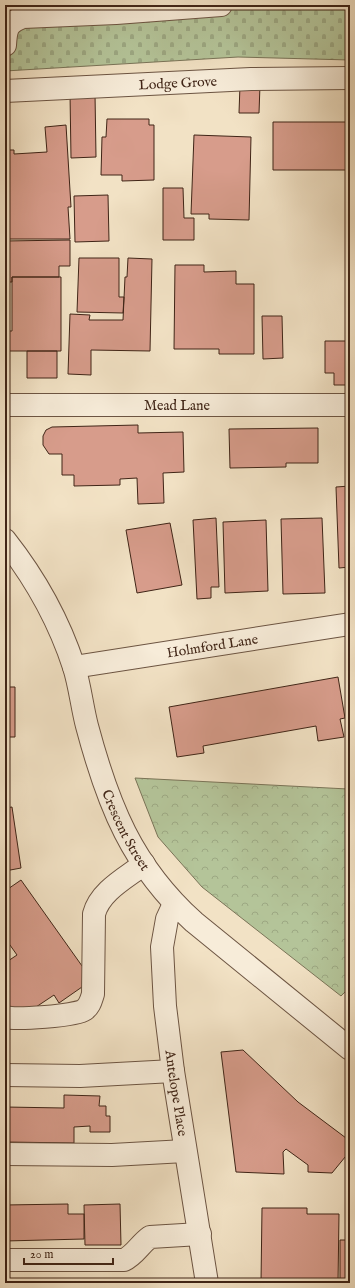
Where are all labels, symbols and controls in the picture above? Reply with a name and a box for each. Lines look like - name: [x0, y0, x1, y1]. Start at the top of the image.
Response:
- street label: Lodge Grove: [138, 73, 218, 94]
- street label: Mead Lane: [144, 397, 211, 415]
- street label: Holmford Lane: [166, 630, 260, 662]
- street label: Crescent Street: [97, 787, 154, 875]
- street label: Antelope Place: [160, 1048, 191, 1138]
- scale bar: [24, 1240, 113, 1266]
- text: 20 m: [30, 1247, 53, 1262]

